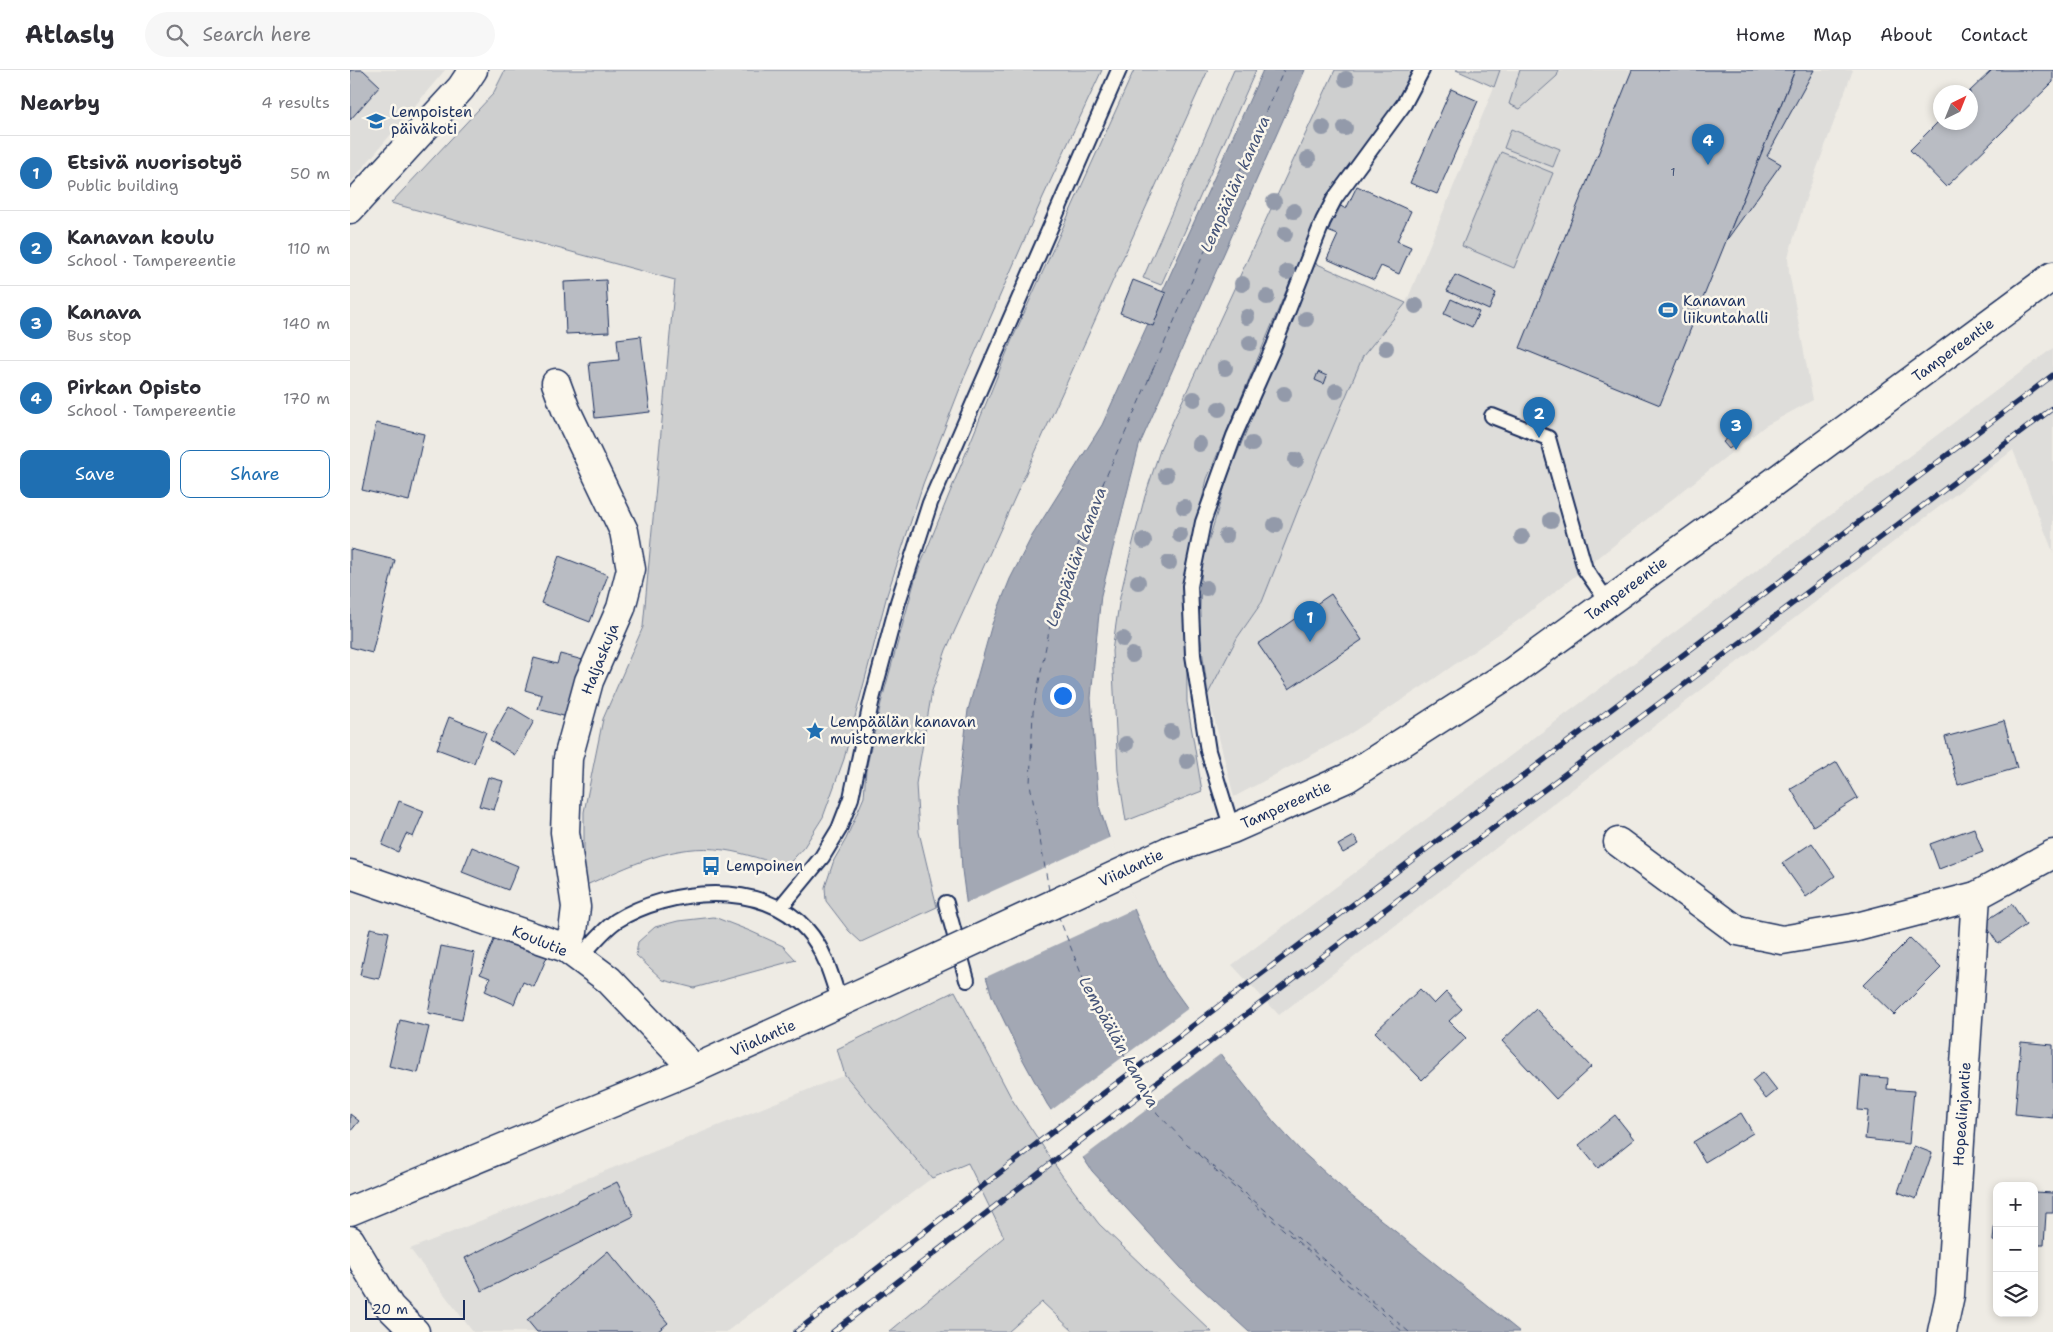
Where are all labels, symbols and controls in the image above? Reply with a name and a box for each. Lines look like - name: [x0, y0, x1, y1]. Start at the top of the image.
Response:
- search box: [145, 12, 495, 57]
- text: Atlasly: [25, 19, 115, 51]
- icon: search: [163, 21, 191, 49]
- text: Search here: [203, 22, 311, 47]
- text: Home: [1736, 23, 1785, 47]
- text: Map: [1813, 23, 1852, 47]
- text: About: [1880, 23, 1933, 47]
- text: Contact: [1961, 23, 2028, 47]
- north arrow: [1933, 85, 1978, 130]
- text: Nearby: [20, 89, 100, 117]
- text: 4 results: [261, 92, 330, 113]
- place label: Lempoisten päiväkoti: [391, 102, 472, 139]
- school or university icon: Lempoisten päiväkoti: [365, 110, 387, 132]
- water label: Lempäälän kanava: [1195, 112, 1275, 255]
- pin: 4: [1692, 124, 1724, 165]
- text: Etsivä nuorisotyö: [67, 150, 242, 175]
- text: 1: [32, 163, 40, 184]
- text: 50 m: [290, 163, 330, 184]
- house number: 1: [1670, 164, 1676, 180]
- text: Public building: [67, 175, 179, 196]
- text: Kanavan koulu: [67, 225, 215, 250]
- text: 2: [30, 238, 42, 259]
- text: 110 m: [287, 238, 330, 259]
- text: School · Tampereentie: [67, 250, 236, 271]
- place label: Kanavan liikuntahalli: [1683, 291, 1769, 328]
- sports icon: Kanavan liikuntahalli: [1657, 299, 1679, 321]
- text: Kanava: [67, 300, 141, 325]
- text: 3: [30, 313, 42, 334]
- text: 140 m: [283, 313, 330, 334]
- street label: Tampereentie: [1908, 313, 1998, 387]
- text: Bus stop: [67, 325, 132, 346]
- text: Pirkan Opisto: [67, 375, 201, 400]
- text: 4: [30, 388, 42, 409]
- text: 170 m: [283, 388, 330, 409]
- pin: 2: [1523, 397, 1555, 438]
- text: School · Tampereentie: [67, 400, 236, 421]
- pin: 3: [1720, 409, 1752, 450]
- button: Save: [20, 450, 170, 498]
- button: Share: [180, 450, 330, 498]
- water label: Lempäälän kanava: [1041, 484, 1111, 630]
- street label: Tampereentie: [1581, 552, 1671, 626]
- pin: 1: [1294, 601, 1326, 642]
- street label: Haljaskuja: [577, 620, 624, 698]
- your location: [1050, 683, 1076, 709]
- place label: Lempäälän kanavan muistomerkki: [830, 712, 976, 749]
- place icon: Lempäälän kanavan muistomerkki: [804, 720, 826, 742]
- street label: Tampereentie: [1238, 776, 1334, 834]
- street label: Viialantie: [1095, 844, 1167, 892]
- bus stop icon: Lempoinen: [700, 855, 722, 877]
- place label: Lempoinen: [726, 856, 803, 876]
- street label: Koulutie: [509, 921, 571, 961]
- water label: Lempäälän kanava: [1074, 973, 1164, 1112]
- street label: Viialantie: [727, 1015, 799, 1061]
- street label: Hopealinjantie: [1948, 1061, 1976, 1167]
- map controls: [1993, 1182, 2038, 1317]
- button: +: [1993, 1182, 2038, 1227]
- button: −: [1993, 1227, 2038, 1272]
- button: layers: [1993, 1272, 2038, 1317]
- scale bar: [365, 1297, 465, 1320]
- text: 20 m: [372, 1300, 408, 1318]

